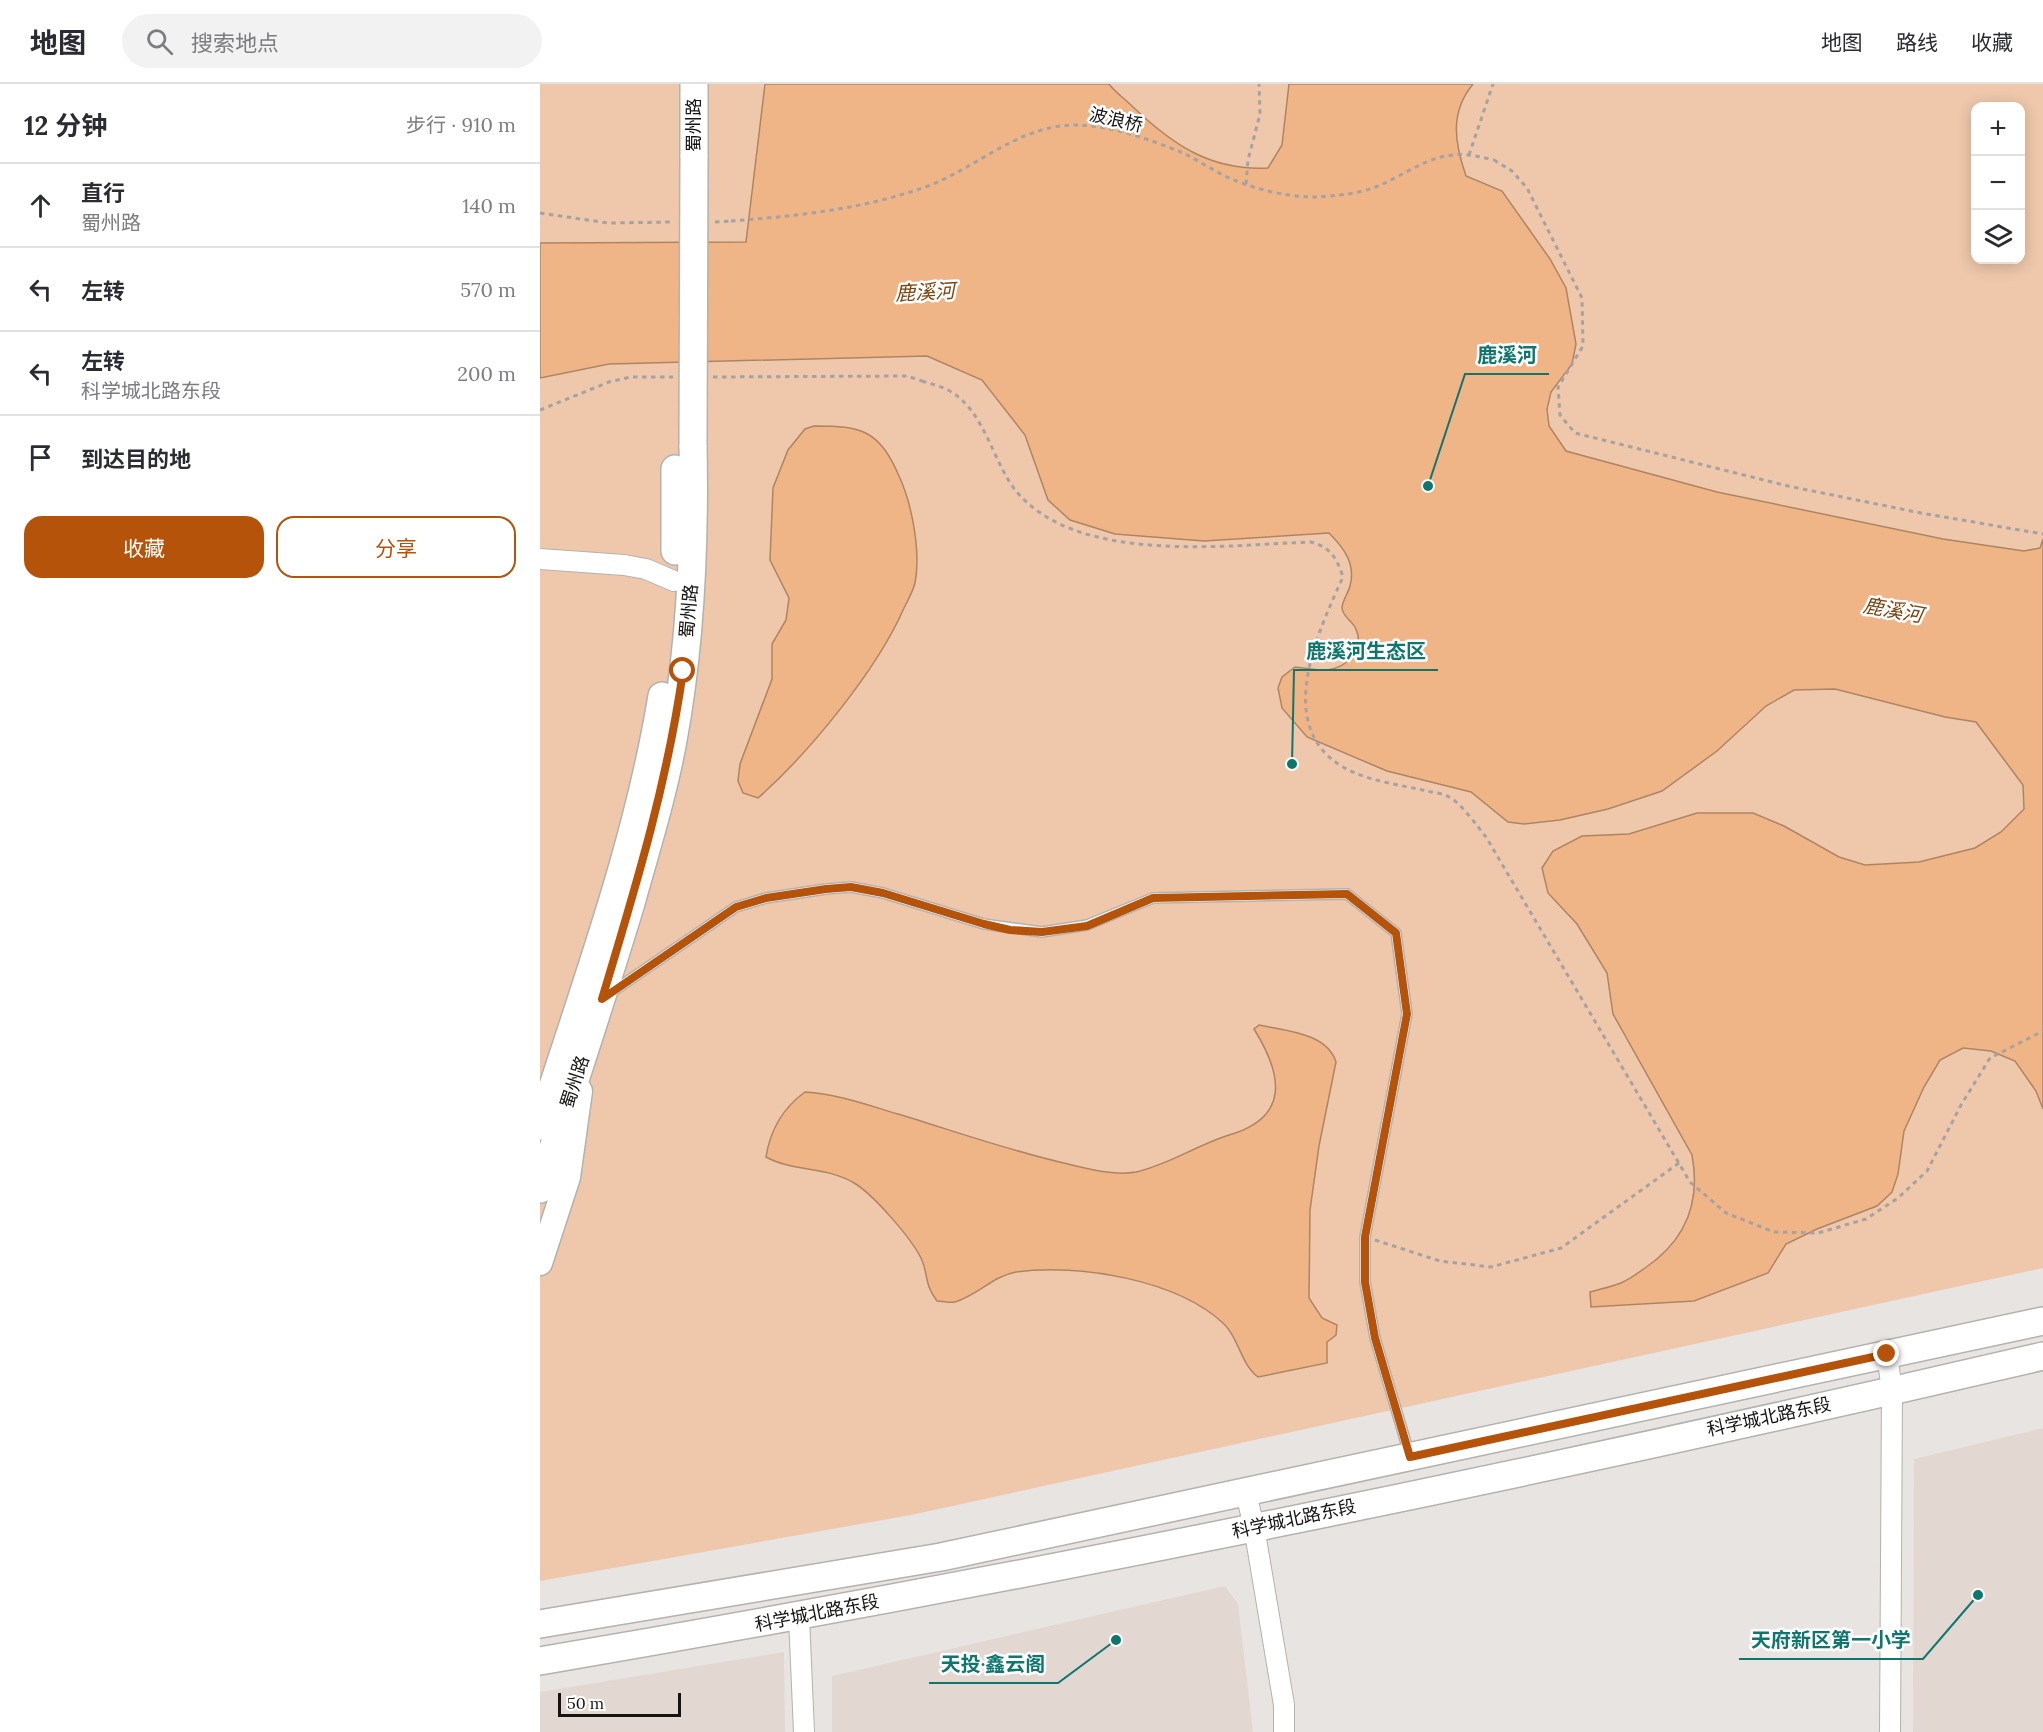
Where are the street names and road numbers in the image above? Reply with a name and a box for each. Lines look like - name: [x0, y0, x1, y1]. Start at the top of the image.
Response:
- street label: 蜀州路: [682, 98, 705, 152]
- street label: 波浪桥: [1087, 102, 1145, 137]
- street label: 蜀州路: [675, 583, 702, 639]
- street label: 蜀州路: [555, 1053, 594, 1111]
- street label: 科学城北路东段: [1705, 1392, 1833, 1441]
- street label: 科学城北路东段: [1230, 1494, 1358, 1543]
- street label: 科学城北路东段: [753, 1589, 881, 1636]

